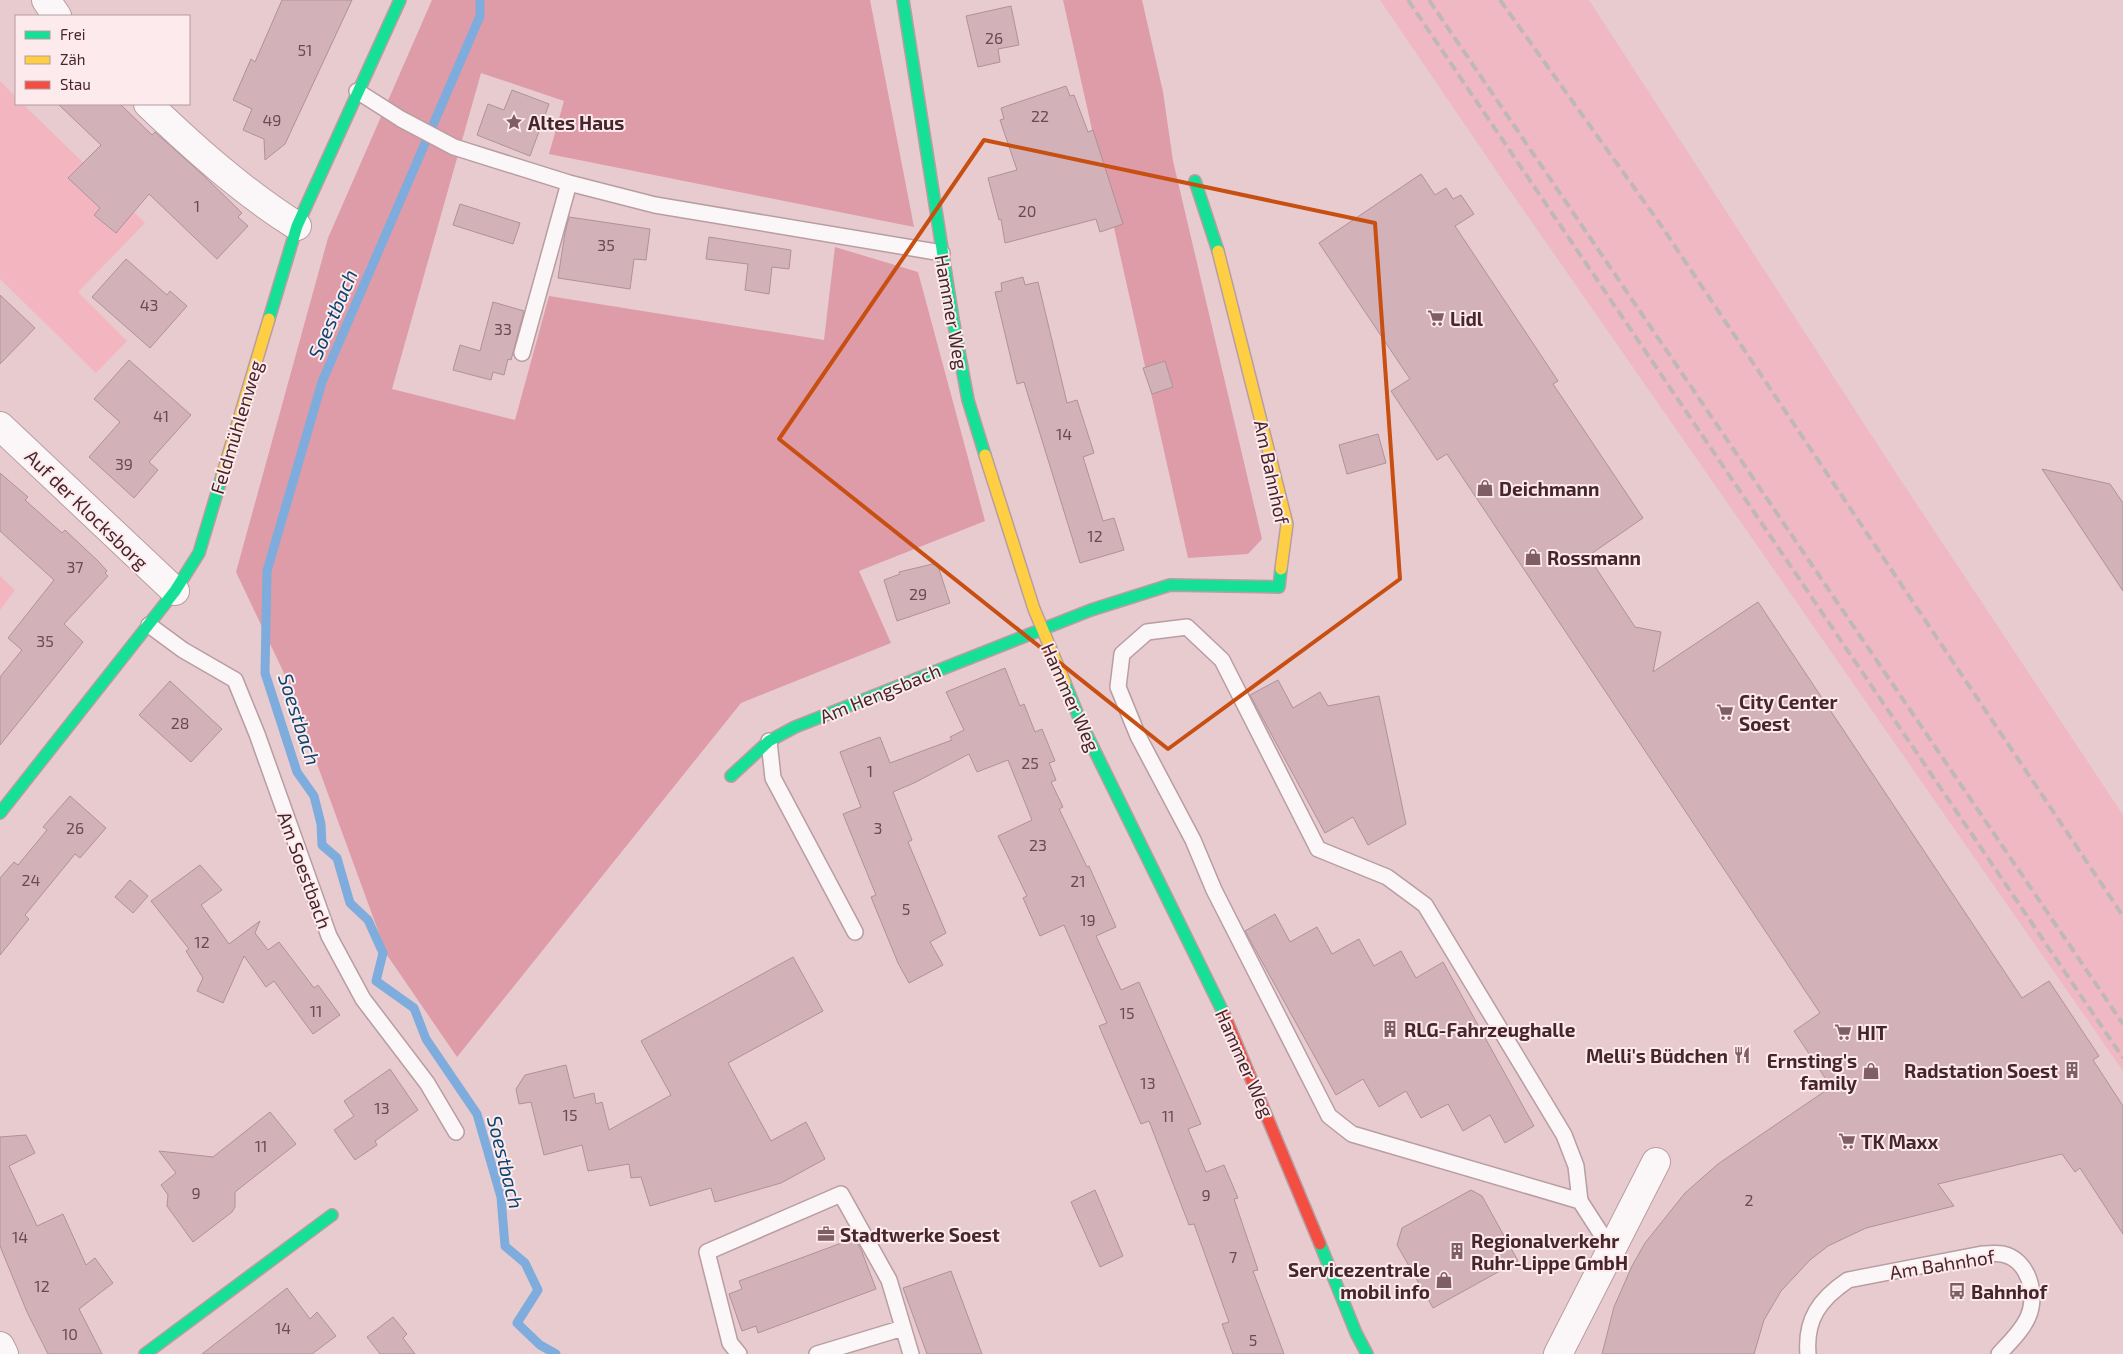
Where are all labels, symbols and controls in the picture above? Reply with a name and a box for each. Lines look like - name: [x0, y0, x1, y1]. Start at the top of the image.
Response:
- legend: [15, 15, 190, 105]
- text: Frei: [60, 25, 85, 43]
- house number: 26: [985, 28, 1003, 47]
- house number: 51: [298, 40, 312, 59]
- text: Zäh: [60, 50, 85, 68]
- text: Stau: [60, 75, 91, 93]
- house number: 22: [1031, 106, 1049, 125]
- house number: 49: [263, 110, 282, 129]
- place label: Altes Haus: [528, 111, 624, 134]
- place icon: Altes Haus: [504, 112, 524, 132]
- house number: 1: [194, 196, 200, 215]
- house number: 20: [1018, 201, 1036, 220]
- house number: 35: [597, 235, 615, 254]
- street label: Hammer Weg: [931, 253, 973, 372]
- water label: Soestbach: [302, 266, 362, 362]
- house number: 43: [140, 295, 158, 314]
- place label: Lidl: [1450, 307, 1484, 330]
- supermarket icon: Lidl: [1426, 308, 1446, 328]
- house number: 33: [494, 319, 512, 338]
- street label: Feldmühlenweg: [205, 357, 267, 497]
- house number: 41: [153, 406, 169, 425]
- street label: Am Bahnhof: [1250, 418, 1294, 527]
- house number: 14: [1056, 424, 1072, 443]
- street label: Auf der Klocksborg: [21, 444, 154, 574]
- house number: 39: [115, 454, 133, 473]
- place label: Deichmann: [1499, 477, 1599, 500]
- shop icon: Deichmann: [1475, 478, 1495, 498]
- house number: 12: [1087, 526, 1103, 545]
- place label: Rossmann: [1547, 546, 1641, 569]
- shop icon: Rossmann: [1523, 547, 1543, 567]
- house number: 37: [66, 557, 84, 576]
- house number: 29: [909, 584, 927, 603]
- house number: 35: [36, 631, 54, 650]
- street label: Hammer Weg: [1037, 639, 1105, 755]
- street label: Am Hengsbach: [816, 658, 944, 728]
- water label: Soestbach: [274, 670, 326, 768]
- place label: City Center Soest: [1739, 690, 1838, 735]
- supermarket icon: City Center Soest: [1715, 702, 1735, 722]
- house number: 28: [171, 713, 189, 732]
- house number: 25: [1021, 753, 1039, 772]
- house number: 1: [867, 761, 873, 780]
- street label: Am Soestbach: [273, 808, 337, 932]
- house number: 26: [66, 818, 84, 837]
- house number: 3: [874, 818, 882, 837]
- house number: 23: [1029, 835, 1047, 854]
- house number: 24: [22, 870, 41, 889]
- house number: 21: [1070, 871, 1086, 890]
- house number: 5: [902, 899, 910, 918]
- house number: 19: [1080, 910, 1096, 929]
- house number: 12: [194, 932, 210, 951]
- house number: 11: [310, 1001, 322, 1020]
- house number: 15: [1120, 1003, 1134, 1022]
- street label: Hammer Weg: [1211, 1005, 1279, 1121]
- place label: RLG-Fahrzeughalle: [1404, 1018, 1576, 1041]
- building icon: RLG-Fahrzeughalle: [1380, 1019, 1400, 1039]
- place label: HIT: [1857, 1021, 1888, 1044]
- supermarket icon: HIT: [1833, 1022, 1853, 1042]
- place label: Melli's Büdchen: [1586, 1044, 1728, 1067]
- restaurant icon: Melli's Büdchen: [1732, 1045, 1752, 1065]
- place label: Ernsting's family: [1767, 1049, 1857, 1095]
- place label: Radstation Soest: [1904, 1059, 2058, 1082]
- building icon: Radstation Soest: [2062, 1060, 2082, 1080]
- shop icon: Ernsting's family: [1861, 1061, 1881, 1081]
- house number: 13: [1140, 1073, 1156, 1092]
- house number: 13: [374, 1098, 390, 1117]
- house number: 15: [563, 1105, 577, 1124]
- house number: 11: [1162, 1106, 1174, 1125]
- water label: Soestbach: [483, 1113, 529, 1211]
- place label: TK Maxx: [1861, 1130, 1938, 1153]
- supermarket icon: TK Maxx: [1837, 1131, 1857, 1151]
- house number: 11: [255, 1136, 267, 1155]
- house number: 9: [191, 1183, 201, 1202]
- house number: 9: [1201, 1185, 1211, 1204]
- house number: 2: [1745, 1190, 1754, 1209]
- place label: Stadtwerke Soest: [840, 1223, 1000, 1246]
- office icon: Stadtwerke Soest: [816, 1224, 836, 1244]
- house number: 14: [12, 1227, 28, 1246]
- place label: Regionalverkehr Ruhr-Lippe GmbH: [1471, 1229, 1628, 1274]
- building icon: Regionalverkehr Ruhr-Lippe GmbH: [1447, 1241, 1467, 1261]
- street label: Am Bahnhof: [1888, 1244, 1997, 1284]
- house number: 7: [1229, 1247, 1237, 1266]
- place label: Servicezentrale mobil info: [1288, 1258, 1430, 1303]
- shop icon: Servicezentrale mobil info: [1434, 1270, 1454, 1290]
- house number: 12: [34, 1276, 50, 1295]
- place label: Bahnhof: [1971, 1280, 2048, 1303]
- bus stop icon: Bahnhof: [1947, 1281, 1967, 1301]
- house number: 14: [275, 1318, 291, 1337]
- house number: 10: [62, 1324, 78, 1343]
- house number: 5: [1249, 1330, 1257, 1349]

